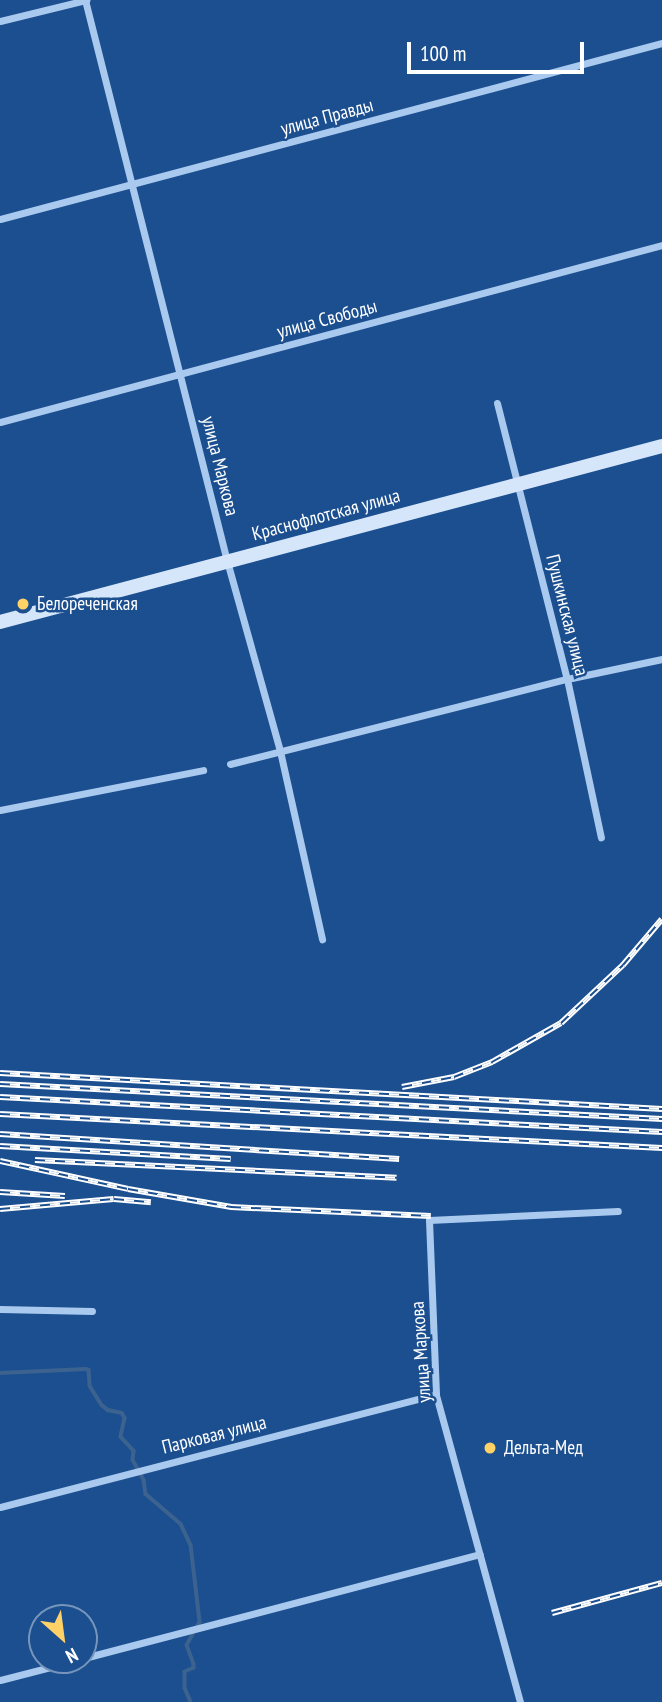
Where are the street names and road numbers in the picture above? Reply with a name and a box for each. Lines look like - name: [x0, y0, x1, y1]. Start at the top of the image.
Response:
- street label: улица Правды: [278, 94, 376, 140]
- street label: улица Свободы: [275, 295, 379, 343]
- street label: улица Маркова: [197, 414, 243, 518]
- street label: Краснофлотская улица: [249, 484, 403, 546]
- street label: Пушкинская улица: [541, 552, 593, 678]
- street label: улица Маркова: [406, 1301, 436, 1403]
- street label: Парковая улица: [159, 1411, 269, 1459]

